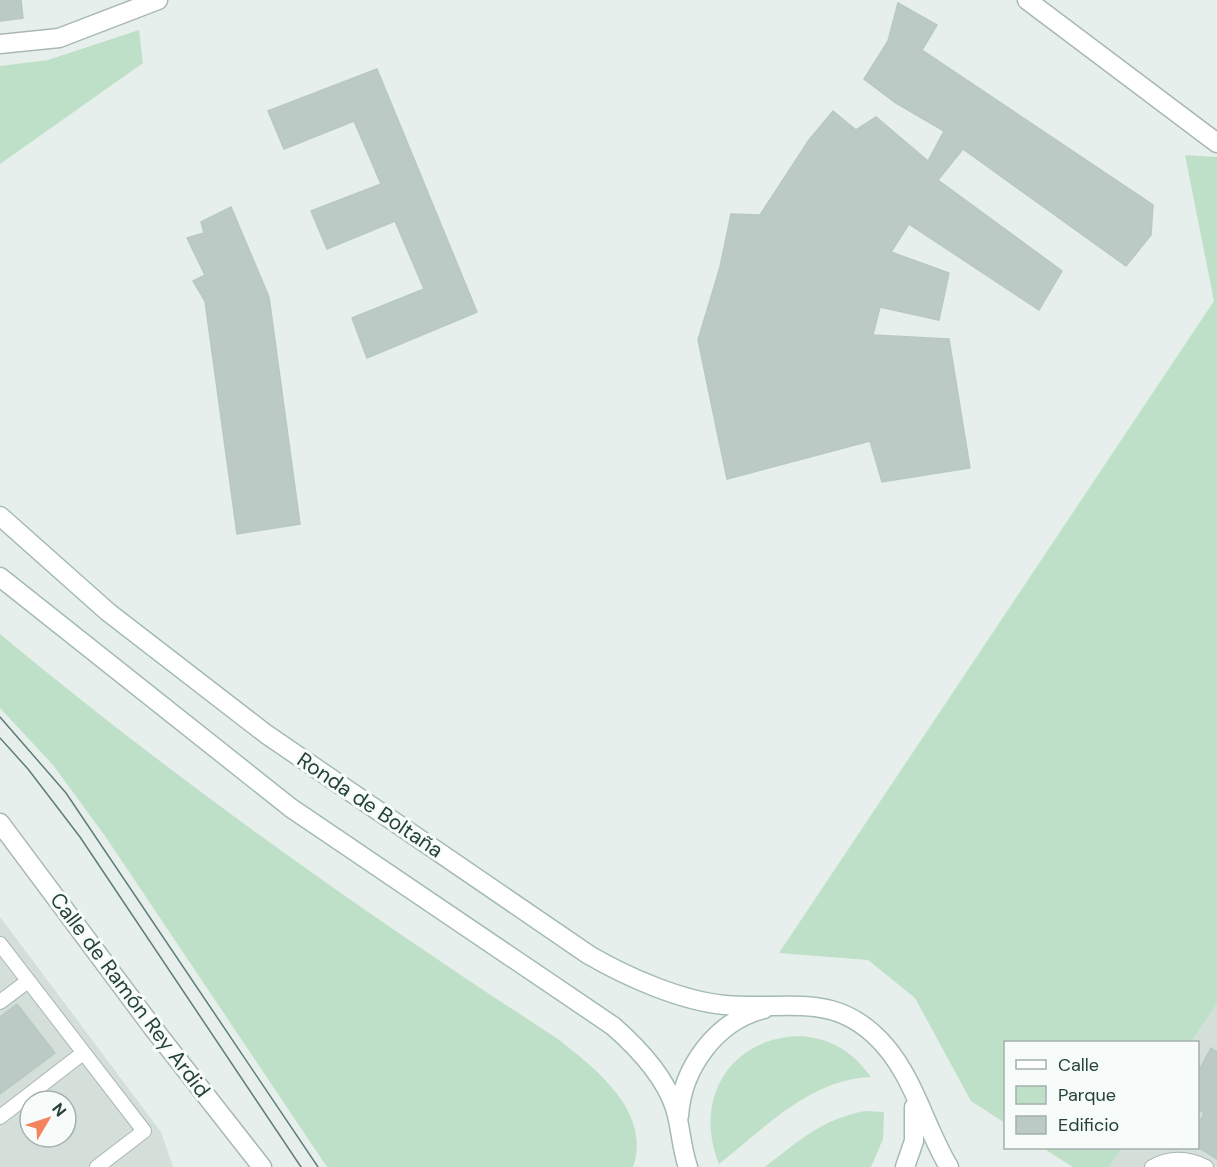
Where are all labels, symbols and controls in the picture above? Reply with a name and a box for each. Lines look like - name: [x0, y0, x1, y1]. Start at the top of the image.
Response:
- street label: Ronda de Boltaña: [292, 746, 448, 864]
- street label: Calle de Ramón Rey Ardid: [44, 887, 216, 1103]
- legend: [1004, 1041, 1199, 1149]
- text: Calle: [1058, 1053, 1099, 1077]
- text: Parque: [1058, 1083, 1116, 1107]
- north arrow: [18, 1089, 78, 1149]
- text: N: [47, 1099, 71, 1121]
- text: Edificio: [1058, 1113, 1119, 1137]

